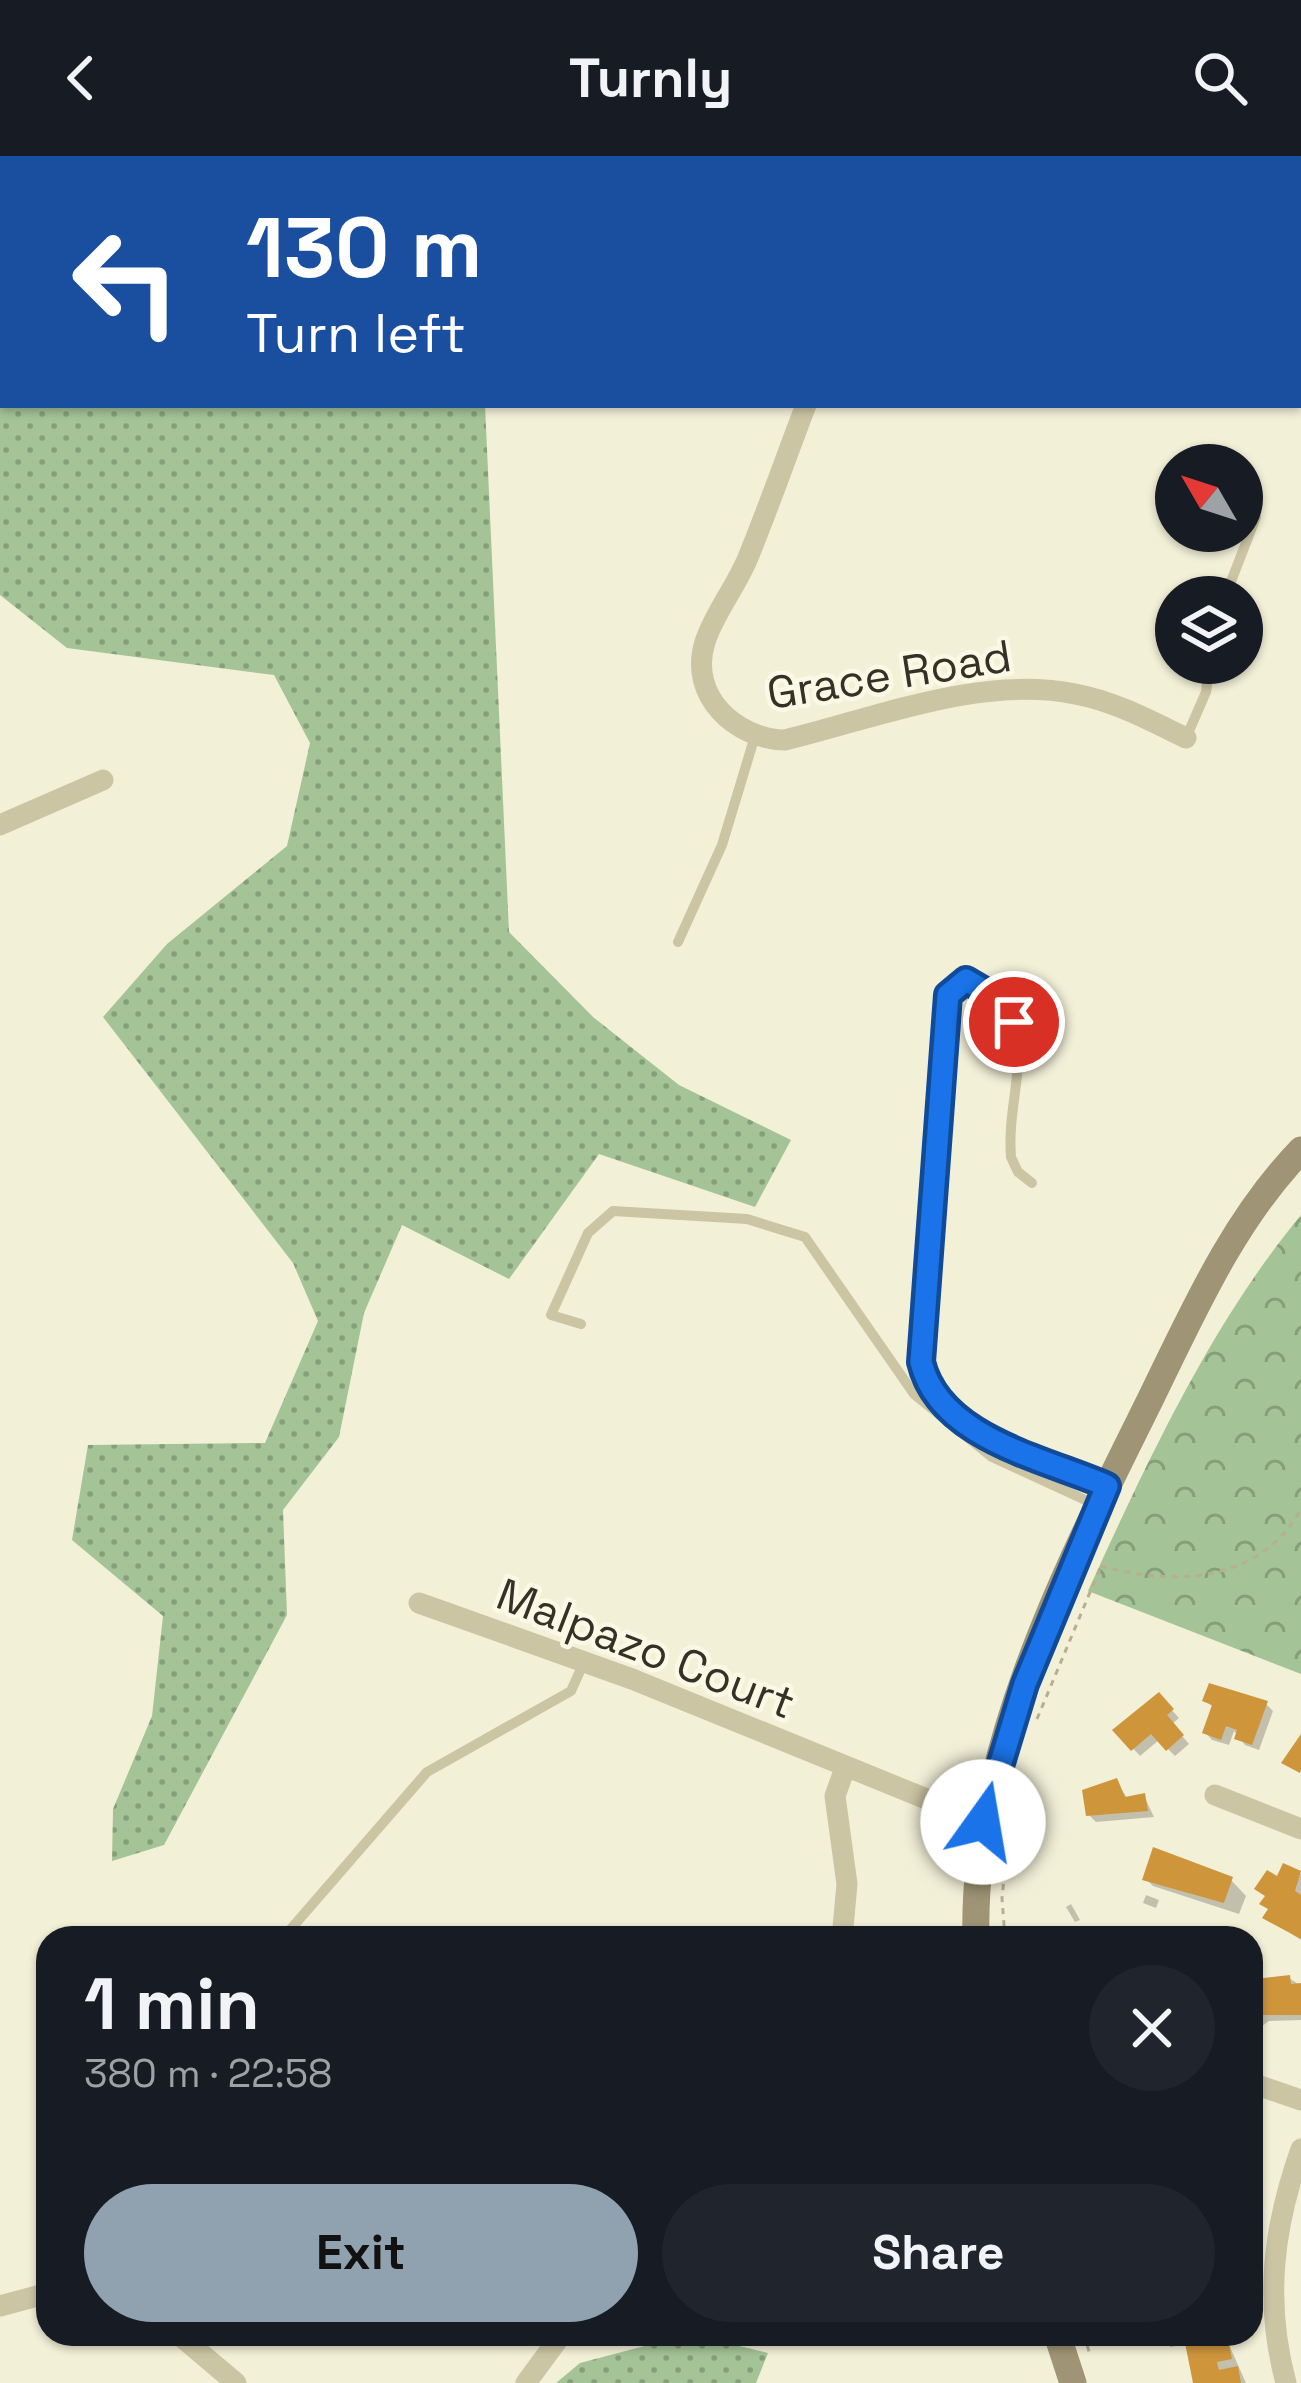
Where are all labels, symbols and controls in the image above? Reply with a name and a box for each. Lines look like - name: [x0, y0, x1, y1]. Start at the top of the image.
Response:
- text: Turnly: [569, 44, 732, 113]
- icon: back: [48, 45, 114, 111]
- icon: search: [1187, 45, 1253, 111]
- text: 130 m: [246, 194, 483, 302]
- icon: left: [48, 204, 204, 360]
- text: Turn left: [246, 299, 466, 368]
- north arrow: [1155, 444, 1263, 552]
- map controls: [1155, 444, 1263, 684]
- button: layers: [1155, 576, 1263, 684]
- street label: Grace Road: [763, 627, 1015, 722]
- pin: [963, 971, 1065, 1073]
- icon: arrive: [981, 989, 1047, 1055]
- street label: Malpazo Court: [489, 1565, 803, 1731]
- position arrow: [920, 1759, 1046, 1885]
- text: 1 min: [84, 1958, 260, 2050]
- button: close: [1089, 1965, 1215, 2091]
- text: 380 m · 22:58: [84, 2049, 332, 2098]
- button: Exit: [84, 2184, 638, 2322]
- button: Share: [662, 2184, 1215, 2322]

